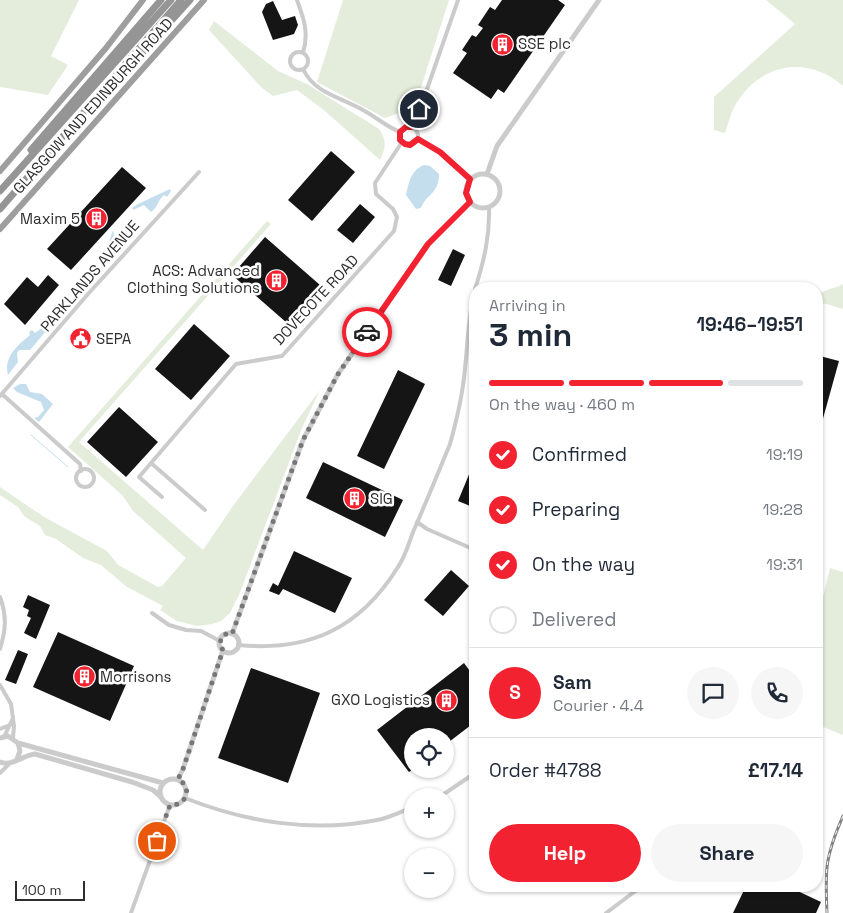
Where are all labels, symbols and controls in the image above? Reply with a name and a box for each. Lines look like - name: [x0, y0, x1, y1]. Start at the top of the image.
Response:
- street label: GLASGOW AND EDINBURGH ROAD: [9, 14, 177, 198]
- building icon: SSE plc: [490, 32, 514, 56]
- place label: SSE plc: [518, 34, 571, 53]
- pin: [398, 88, 440, 130]
- icon: home: [405, 95, 433, 123]
- building icon: Maxim 5: [84, 207, 108, 231]
- place label: Maxim 5: [20, 209, 80, 228]
- street label: PARKLANDS AVENUE: [36, 216, 143, 335]
- street label: DOVECOTE ROAD: [269, 251, 362, 349]
- place label: ACS: Advanced Clothing Solutions: [127, 261, 260, 297]
- building icon: ACS: Advanced Clothing Solutions: [264, 268, 288, 292]
- text: Arriving in: [489, 295, 566, 316]
- courier: [342, 307, 392, 357]
- text: 19:46–19:51: [696, 312, 803, 337]
- text: 3 min: [489, 315, 572, 355]
- icon: car: [353, 318, 381, 346]
- public building icon: SEPA: [68, 327, 92, 351]
- place label: SEPA: [96, 329, 132, 348]
- text: On the way · 460 m: [489, 394, 635, 415]
- icon: check: [489, 441, 517, 469]
- text: Confirmed: [532, 442, 627, 467]
- text: 19:19: [766, 444, 803, 465]
- building icon: SIG: [342, 487, 366, 511]
- place label: SIG: [370, 489, 393, 508]
- icon: check: [489, 496, 517, 524]
- text: Preparing: [532, 497, 620, 522]
- text: 19:28: [763, 499, 803, 520]
- icon: check: [489, 551, 517, 579]
- text: On the way: [532, 552, 635, 577]
- text: 19:31: [766, 554, 803, 575]
- text: Delivered: [532, 607, 617, 632]
- building icon: Morrisons: [72, 665, 96, 689]
- place label: Morrisons: [100, 667, 172, 686]
- button: chat: [687, 667, 739, 719]
- button: phone: [751, 667, 803, 719]
- text: Sam: [553, 670, 592, 695]
- text: S: [509, 680, 521, 705]
- building icon: GXO Logistics: [434, 688, 458, 712]
- place label: GXO Logistics: [331, 690, 430, 709]
- text: Courier · 4.4: [553, 695, 644, 716]
- map controls: [404, 728, 454, 898]
- button: locate: [404, 728, 454, 778]
- text: Order #4788: [489, 758, 602, 783]
- text: £17.14: [748, 758, 803, 783]
- button: +: [404, 788, 454, 838]
- pin: [136, 820, 178, 862]
- button: Help: [489, 824, 641, 882]
- button: Share: [651, 824, 803, 882]
- icon: bag: [143, 827, 171, 855]
- button: −: [404, 848, 454, 898]
- scale bar: [15, 878, 85, 901]
- text: 100 m: [22, 881, 61, 899]

